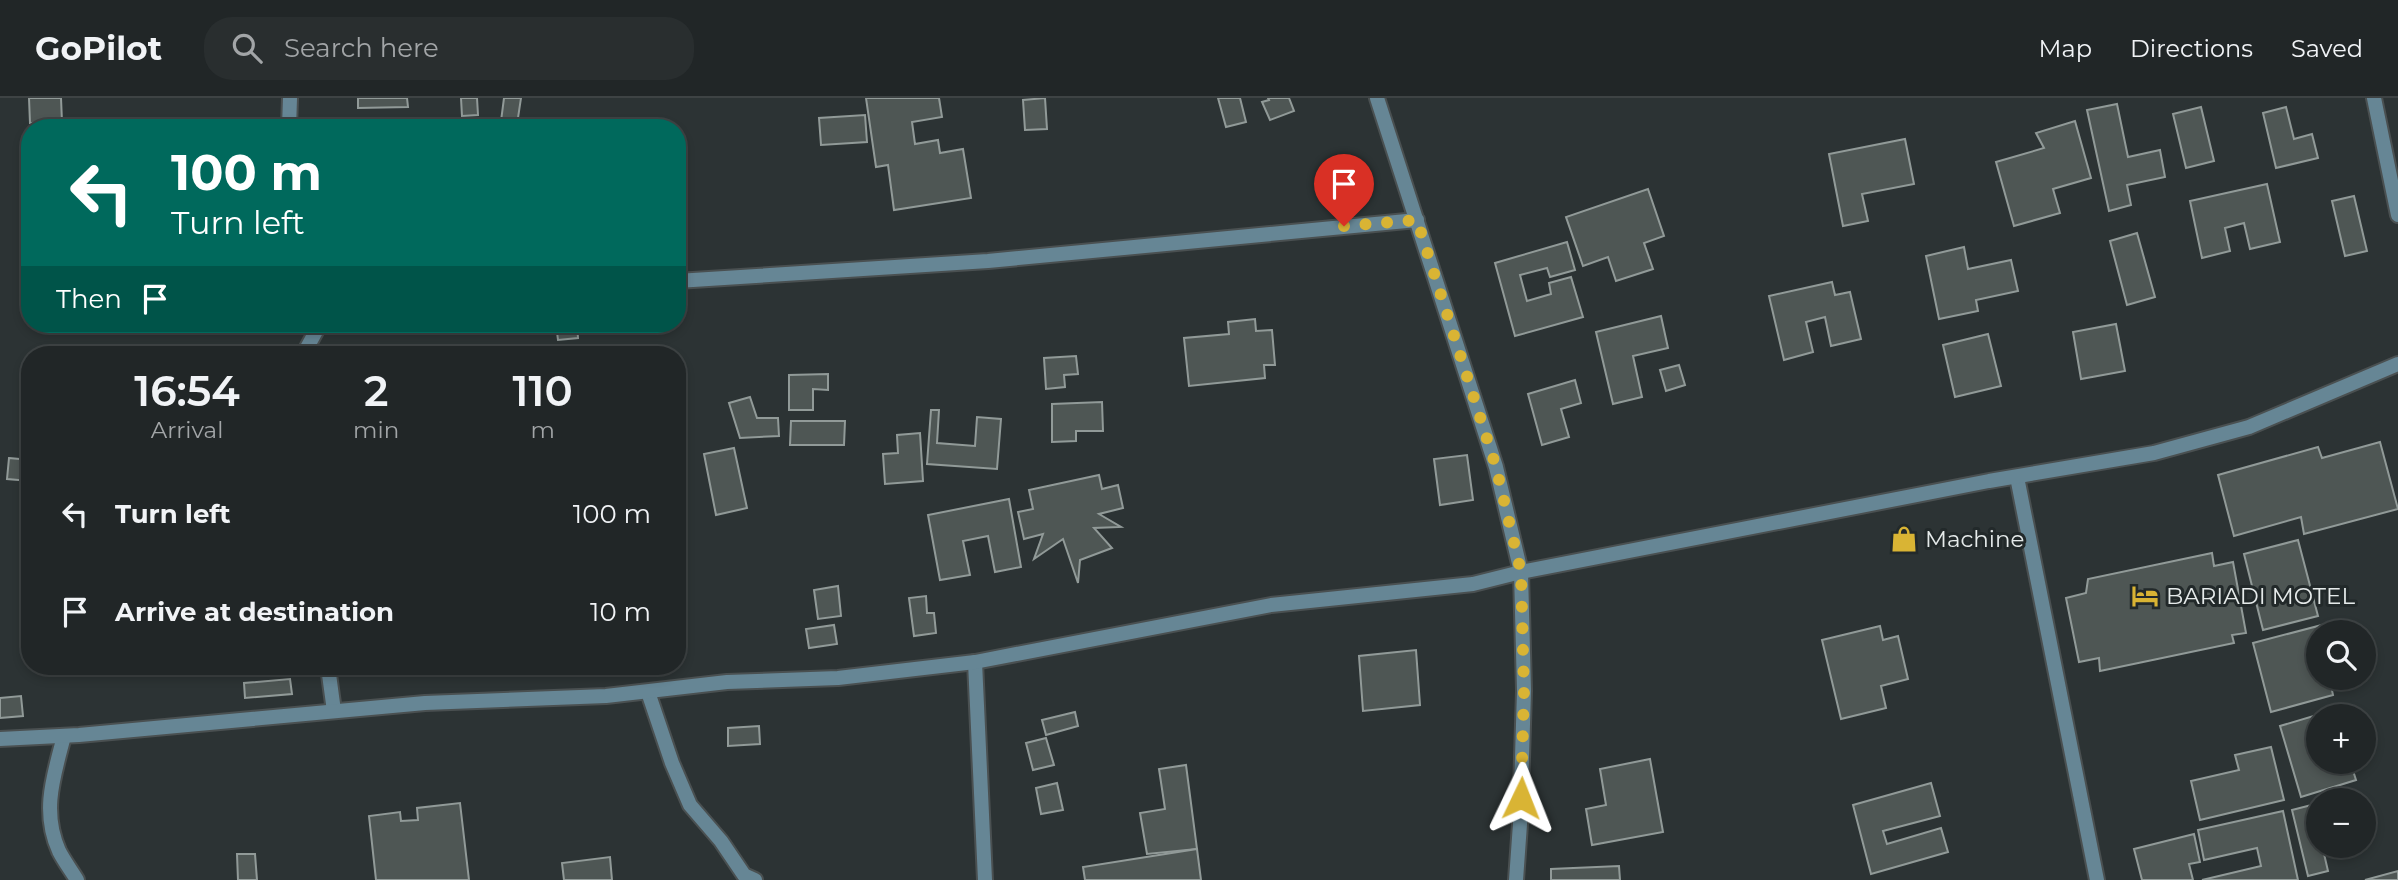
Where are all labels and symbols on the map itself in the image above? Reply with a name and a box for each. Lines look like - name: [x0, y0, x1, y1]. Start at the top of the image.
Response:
- pin: [1314, 154, 1374, 226]
- shop icon: Machine: [1889, 524, 1919, 554]
- place label: Machine: [1925, 525, 2024, 553]
- hotel icon: BARIADI MOTEL: [2130, 581, 2160, 611]
- place label: BARIADI MOTEL: [2166, 582, 2355, 610]
- position arrow: [1484, 761, 1558, 835]

